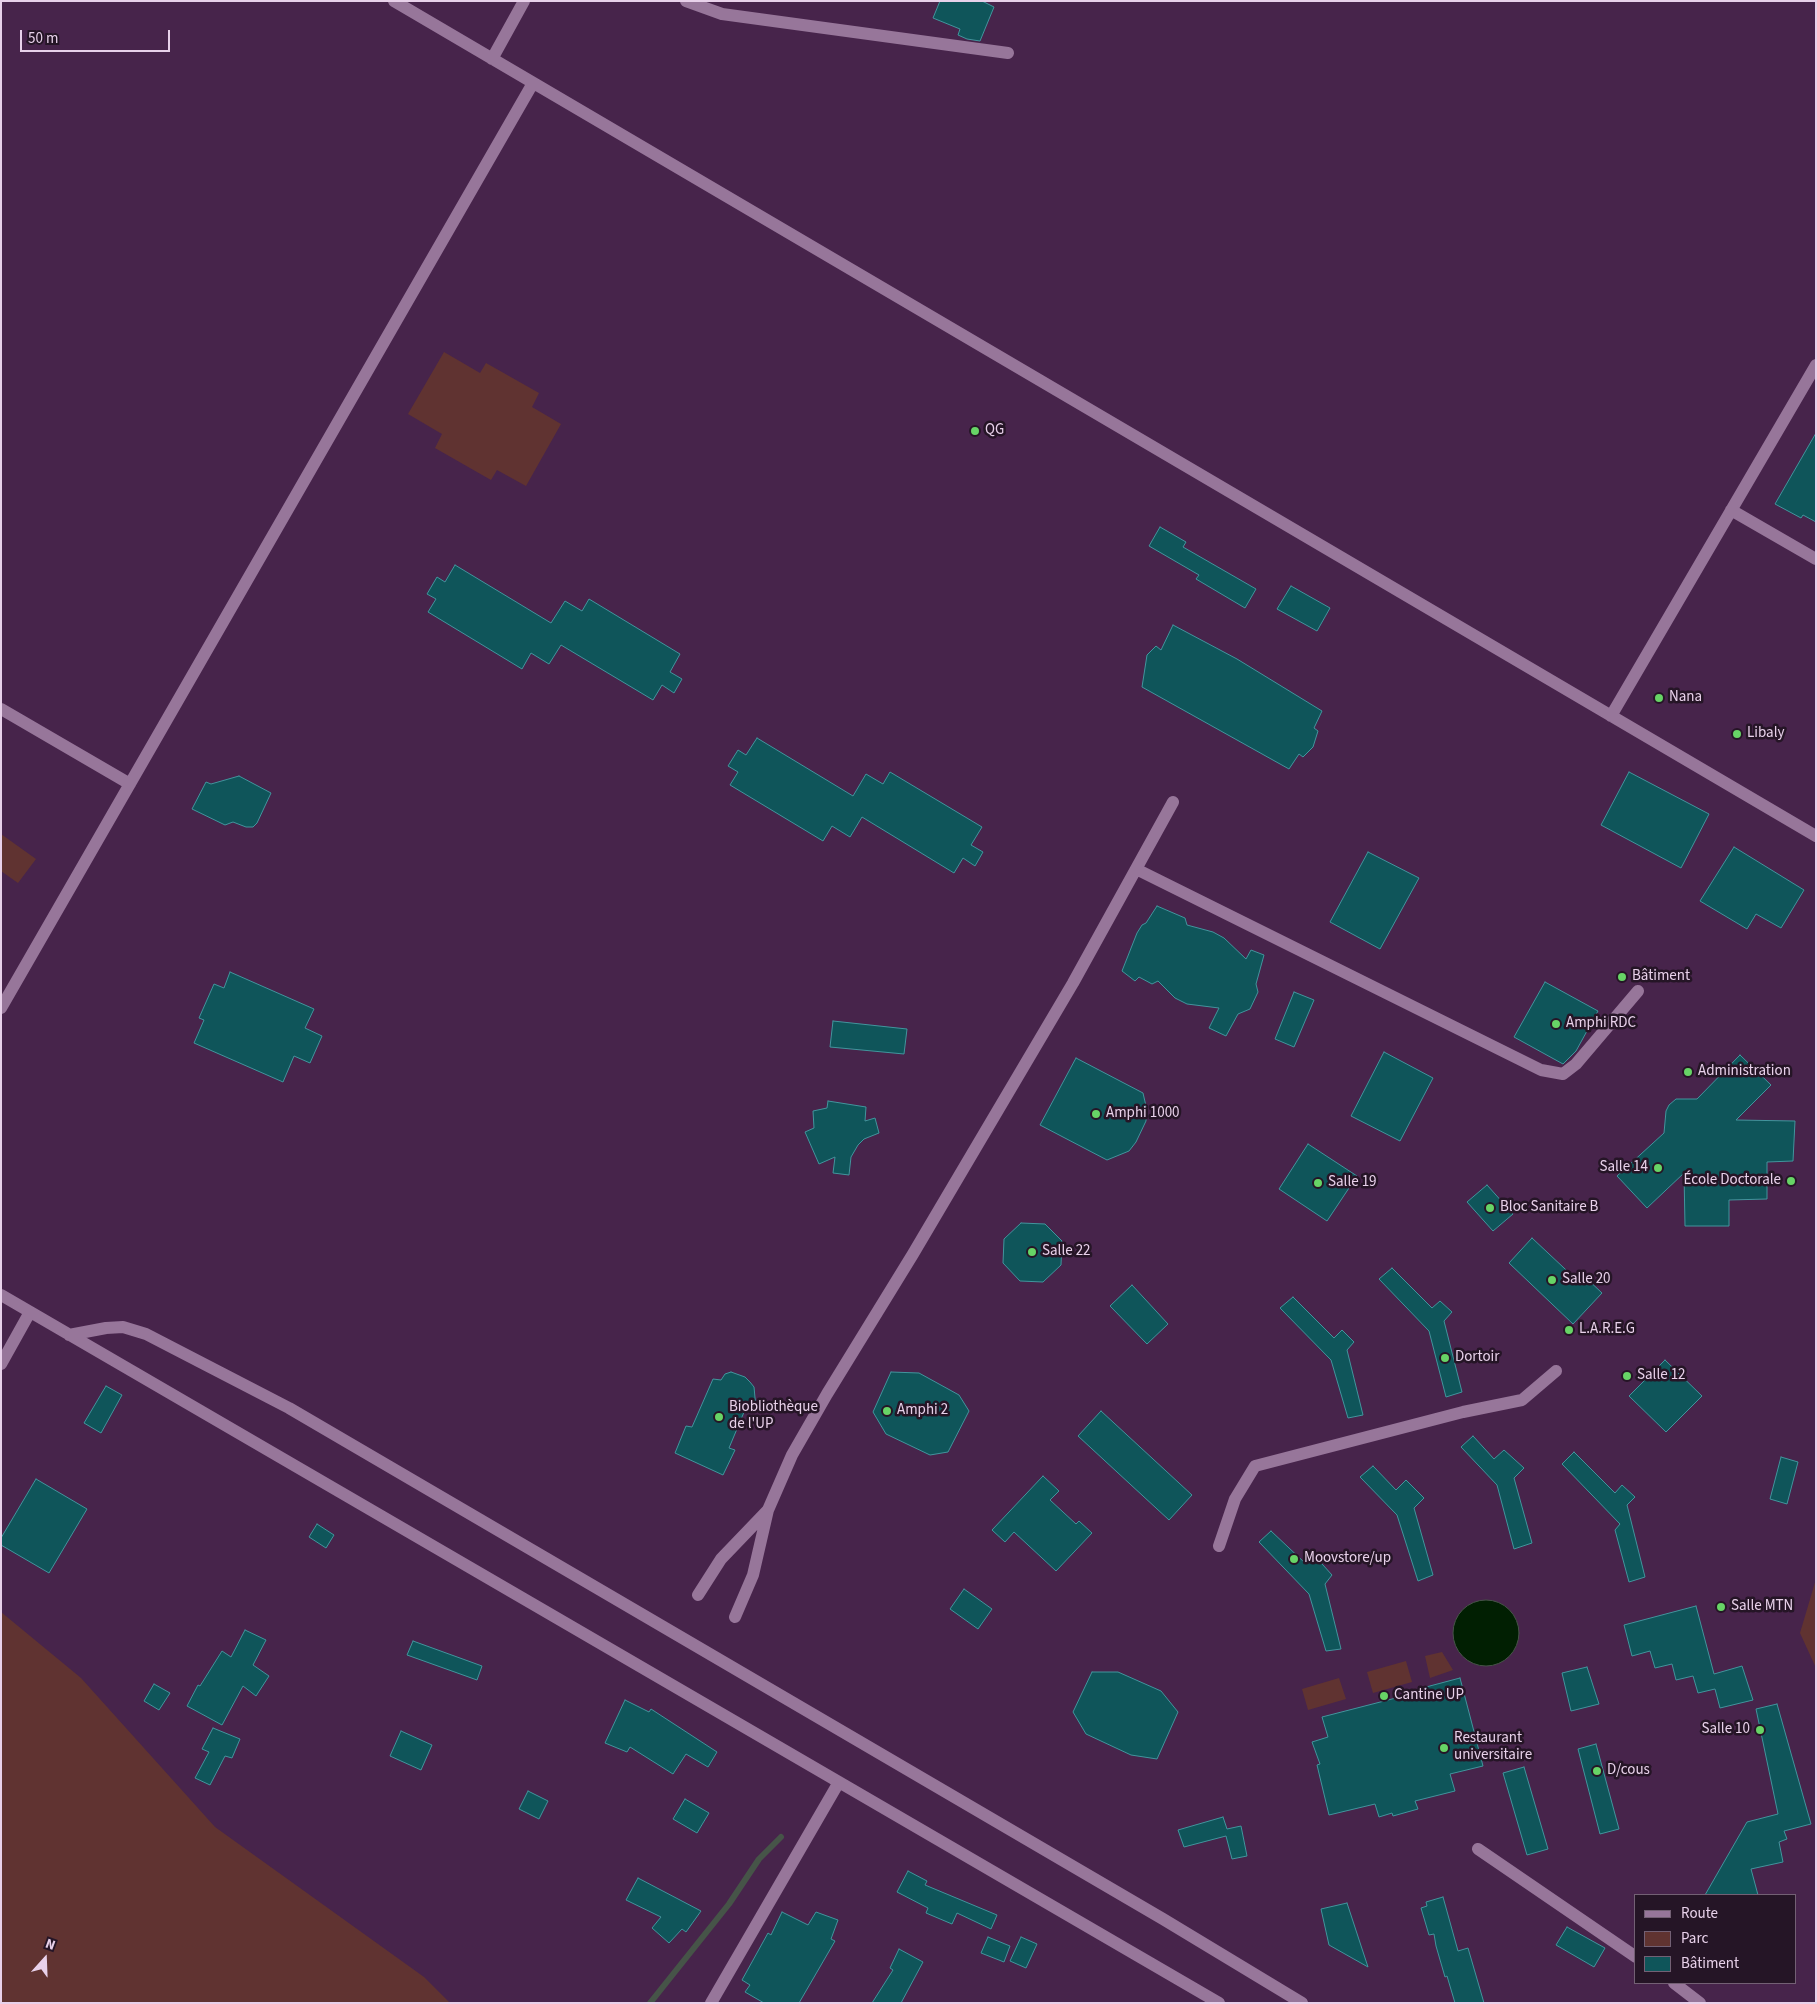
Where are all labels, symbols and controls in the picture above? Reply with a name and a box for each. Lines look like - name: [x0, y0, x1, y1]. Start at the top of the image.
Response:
- scale bar: [22, 20, 172, 52]
- text: 50 m: [28, 28, 58, 49]
- place label: QG: [985, 422, 1004, 440]
- marker: QG: [969, 425, 981, 437]
- place label: Nana: [1669, 689, 1702, 707]
- marker: Nana: [1653, 692, 1665, 704]
- place label: Libaly: [1747, 725, 1784, 743]
- marker: Libaly: [1731, 728, 1743, 740]
- place label: Bâtiment: [1632, 968, 1690, 986]
- marker: Bâtiment: [1616, 971, 1628, 983]
- place label: Amphi RDC: [1566, 1015, 1636, 1033]
- marker: Amphi RDC: [1550, 1018, 1562, 1030]
- place label: Administration: [1698, 1063, 1791, 1081]
- marker: Administration: [1682, 1066, 1694, 1078]
- place label: Amphi 1000: [1106, 1105, 1180, 1123]
- marker: Amphi 1000: [1090, 1108, 1102, 1120]
- place label: Salle 14: [1599, 1159, 1648, 1177]
- marker: Salle 14: [1652, 1162, 1664, 1174]
- place label: École Doctorale: [1684, 1172, 1781, 1190]
- place label: Salle 19: [1328, 1174, 1377, 1192]
- marker: École Doctorale: [1785, 1175, 1797, 1187]
- marker: Salle 19: [1312, 1177, 1324, 1189]
- place label: Bloc Sanitaire B: [1500, 1199, 1598, 1217]
- marker: Bloc Sanitaire B: [1484, 1202, 1496, 1214]
- place label: Salle 22: [1042, 1243, 1091, 1261]
- marker: Salle 22: [1026, 1246, 1038, 1258]
- place label: Salle 20: [1562, 1271, 1611, 1289]
- marker: Salle 20: [1546, 1274, 1558, 1286]
- place label: L.A.R.E.G: [1579, 1321, 1635, 1339]
- marker: L.A.R.E.G: [1563, 1324, 1575, 1336]
- place label: Dortoir: [1455, 1349, 1499, 1367]
- marker: Dortoir: [1439, 1352, 1451, 1364]
- place label: Salle 12: [1637, 1367, 1686, 1385]
- marker: Salle 12: [1621, 1370, 1633, 1382]
- place label: Biobliothèque de l'UP: [729, 1399, 818, 1434]
- place label: Amphi 2: [897, 1402, 948, 1420]
- marker: Amphi 2: [881, 1405, 893, 1417]
- marker: Biobliothèque de l'UP: [713, 1411, 725, 1423]
- place label: Moovstore/up: [1304, 1550, 1391, 1568]
- marker: Moovstore/up: [1288, 1553, 1300, 1565]
- place label: Salle MTN: [1731, 1598, 1793, 1616]
- marker: Salle MTN: [1715, 1601, 1727, 1613]
- place label: Cantine UP: [1394, 1687, 1464, 1705]
- marker: Cantine UP: [1378, 1690, 1390, 1702]
- place label: Salle 10: [1701, 1721, 1750, 1739]
- marker: Salle 10: [1754, 1724, 1766, 1736]
- place label: Restaurant universitaire: [1454, 1730, 1532, 1765]
- marker: Restaurant universitaire: [1438, 1742, 1450, 1754]
- place label: D/cous: [1607, 1762, 1650, 1780]
- marker: D/cous: [1591, 1765, 1603, 1777]
- legend: [1634, 1894, 1797, 1984]
- text: Route: [1681, 1903, 1718, 1924]
- text: Parc: [1681, 1928, 1708, 1949]
- north arrow: [20, 1934, 70, 1984]
- text: N: [42, 1934, 58, 1956]
- text: Bâtiment: [1681, 1953, 1739, 1974]

